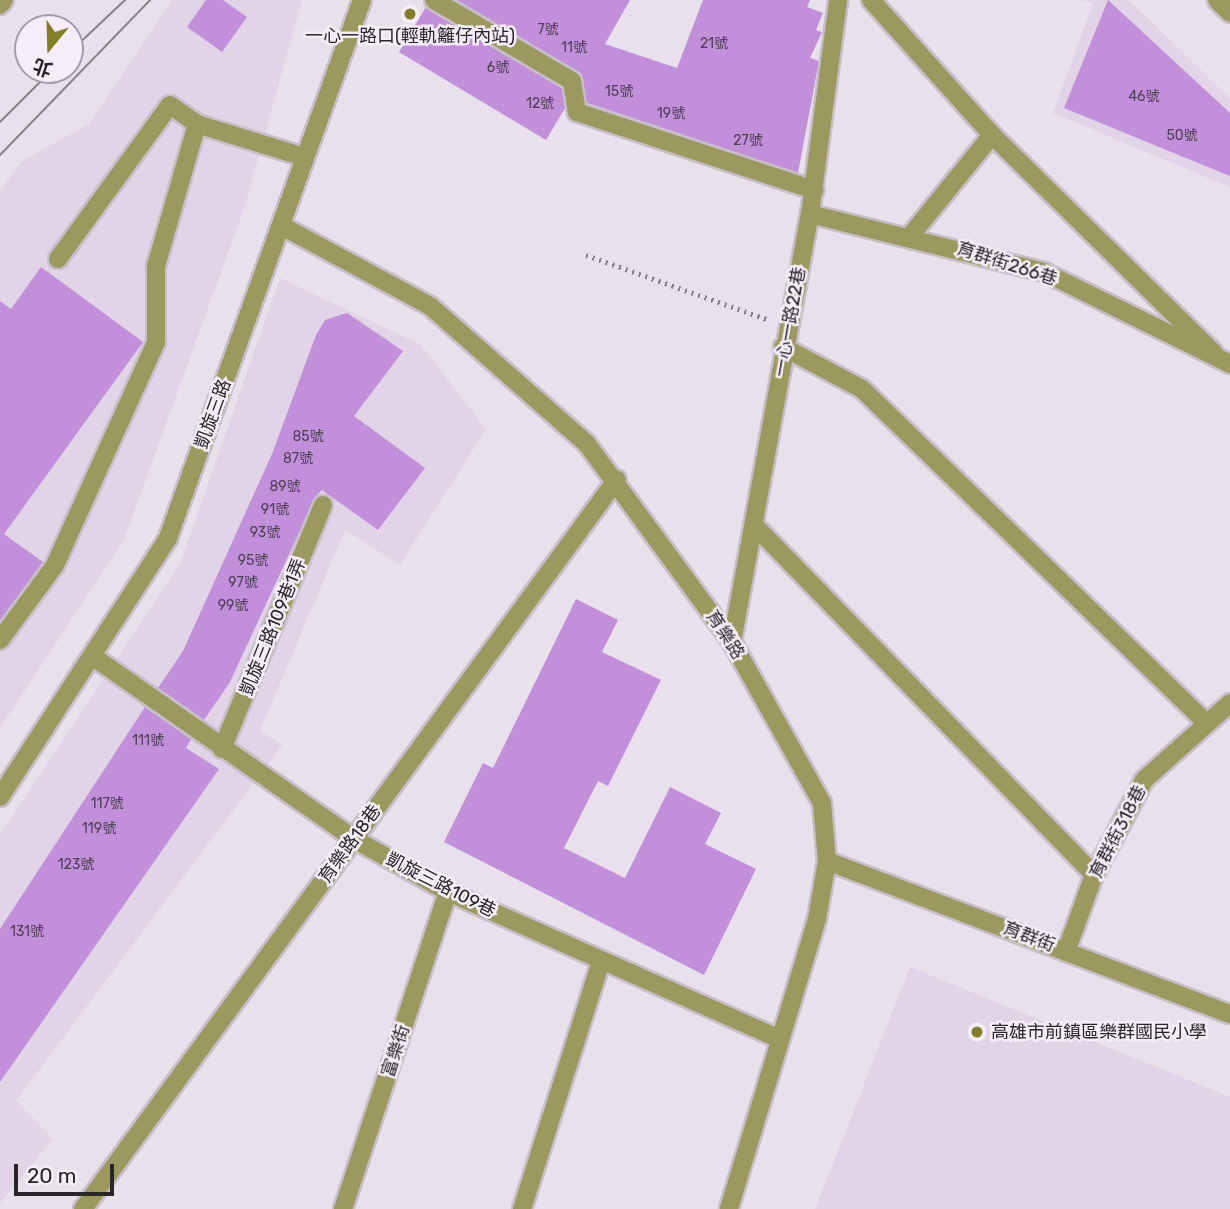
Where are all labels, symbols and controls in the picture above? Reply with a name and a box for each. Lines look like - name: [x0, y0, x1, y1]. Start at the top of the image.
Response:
- marker: 一心一路口(輕軌籬仔內站): [402, 6, 418, 22]
- north arrow: [14, 14, 84, 84]
- house number: 7號: [537, 22, 559, 38]
- place label: 一心一路口(輕軌籬仔內站): [305, 25, 515, 47]
- house number: 21號: [700, 36, 728, 52]
- house number: 11號: [561, 40, 587, 56]
- text: 北: [30, 53, 55, 81]
- house number: 6號: [487, 60, 509, 76]
- house number: 15號: [605, 84, 633, 100]
- house number: 46號: [1128, 89, 1160, 105]
- house number: 12號: [526, 96, 554, 112]
- house number: 19號: [657, 106, 685, 122]
- house number: 50號: [1166, 128, 1198, 144]
- house number: 27號: [733, 133, 763, 149]
- street label: 育群街266巷: [954, 238, 1060, 290]
- street label: 一心一路22巷: [770, 265, 810, 379]
- street label: 凱旋三路: [191, 376, 235, 452]
- house number: 85號: [292, 429, 324, 445]
- house number: 87號: [283, 451, 313, 467]
- house number: 89號: [269, 479, 301, 495]
- house number: 91號: [261, 502, 289, 518]
- house number: 93號: [250, 525, 280, 541]
- house number: 95號: [238, 553, 268, 569]
- street label: 凱旋三路109巷1弄: [236, 555, 310, 699]
- house number: 97號: [228, 575, 258, 591]
- house number: 99號: [218, 598, 248, 614]
- street label: 育樂路: [701, 606, 749, 664]
- house number: 111號: [132, 733, 164, 749]
- street label: 育群街318巷: [1085, 782, 1151, 882]
- house number: 117號: [90, 796, 124, 812]
- street label: 育樂路18巷: [314, 801, 386, 887]
- house number: 119號: [82, 821, 116, 837]
- street label: 凱旋三路109巷: [383, 848, 499, 922]
- house number: 123號: [58, 857, 94, 873]
- street label: 育群街: [1000, 917, 1058, 957]
- house number: 131號: [10, 924, 44, 940]
- place label: 高雄市前鎮區樂群國民小學: [991, 1021, 1207, 1043]
- street label: 富樂街: [377, 1022, 415, 1080]
- marker: 高雄市前鎮區樂群國民小學: [969, 1024, 985, 1040]
- scale bar: [18, 1150, 117, 1194]
- text: 20 m: [27, 1163, 76, 1188]

